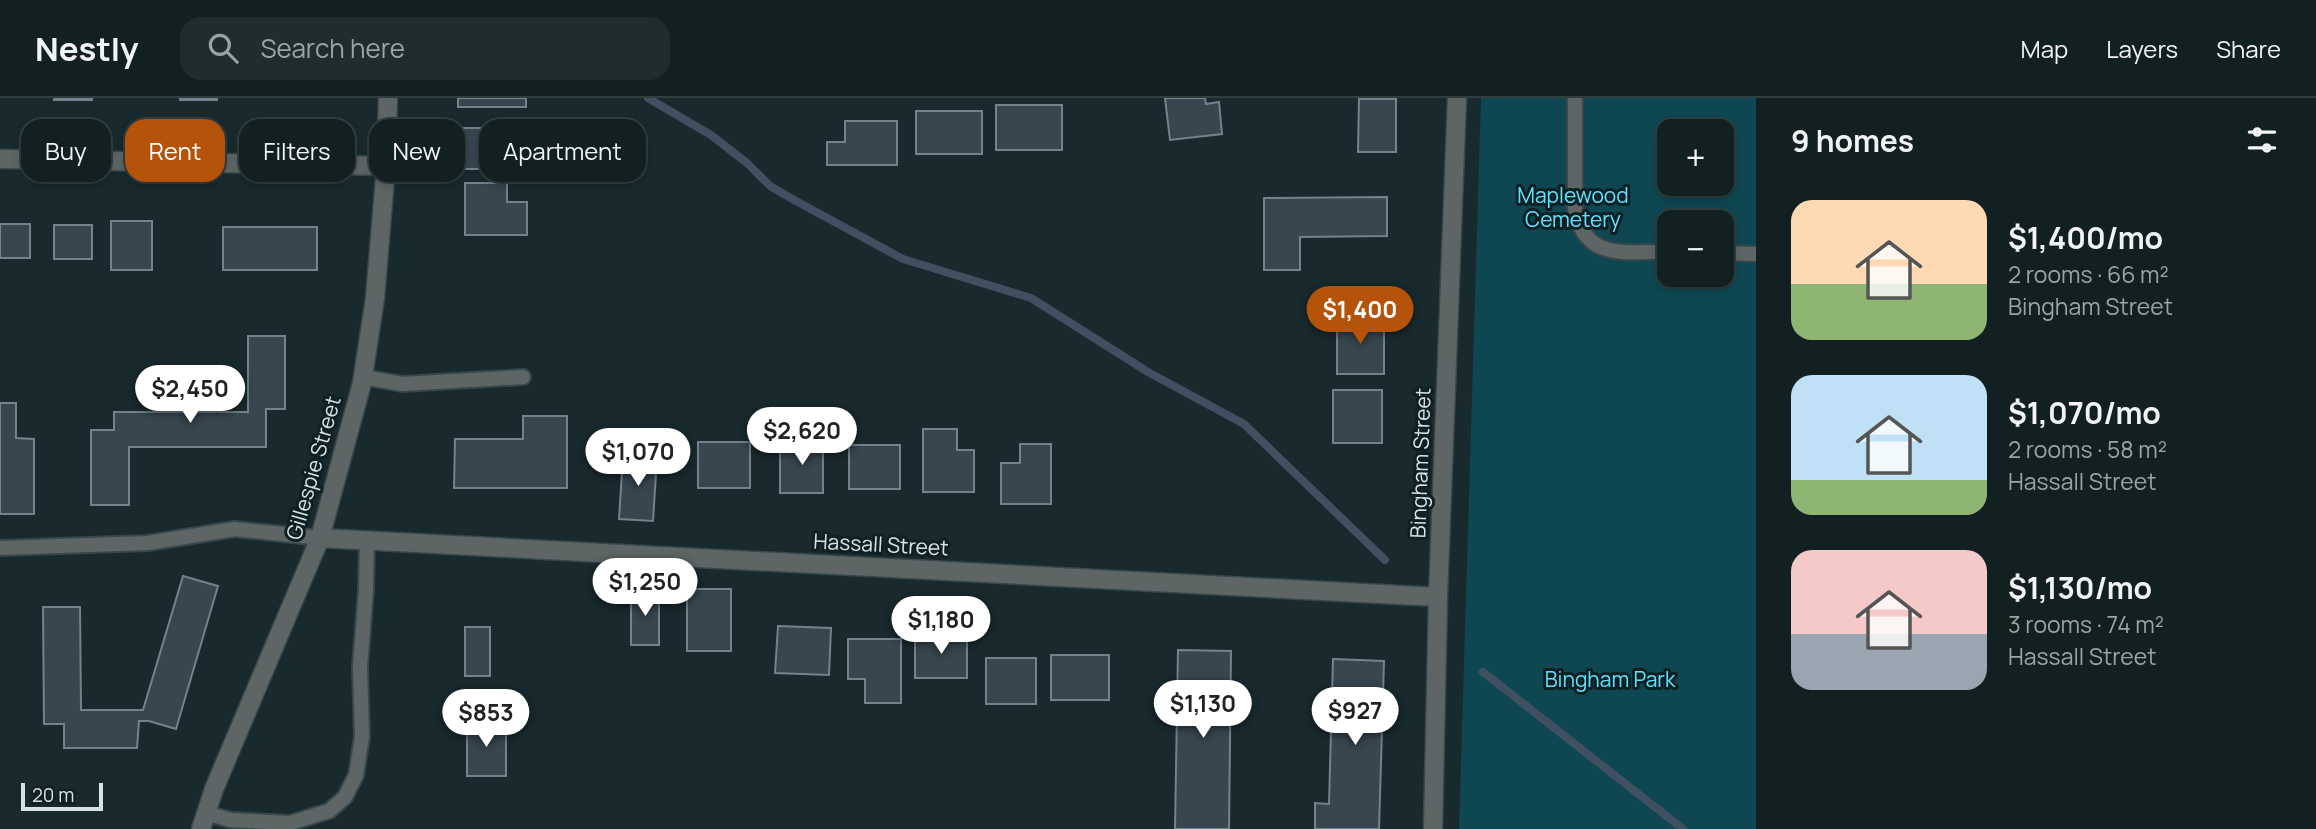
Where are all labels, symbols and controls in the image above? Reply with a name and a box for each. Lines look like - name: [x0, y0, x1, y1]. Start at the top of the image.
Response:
- search box: [180, 17, 670, 80]
- text: Nestly: [35, 26, 138, 71]
- icon: search: [204, 29, 242, 67]
- text: Search here: [260, 30, 405, 66]
- text: Map: [2021, 32, 2068, 65]
- text: Layers: [2106, 32, 2178, 65]
- text: Share: [2216, 32, 2281, 65]
- chip: Buy: [21, 119, 111, 182]
- chip: Rent: [125, 119, 225, 182]
- chip: Filters: [239, 119, 355, 182]
- chip: New: [369, 119, 465, 182]
- chip: Apartment: [479, 119, 646, 182]
- map controls: [1657, 119, 1734, 287]
- button: +: [1657, 119, 1734, 196]
- text: 9 homes: [1791, 120, 1914, 161]
- icon: filters: [2243, 121, 2281, 159]
- park label: Maplewood Cemetery: [1517, 181, 1629, 233]
- button: −: [1657, 210, 1734, 287]
- text: $1,400/mo: [2008, 217, 2163, 258]
- icon: home: [1847, 228, 1931, 312]
- text: 2 rooms · 66 m²: [2008, 258, 2169, 290]
- pin: $1,400: [1303, 286, 1417, 346]
- text: Bingham Street: [2008, 290, 2173, 322]
- text: $1,400: [1323, 293, 1397, 325]
- pin: $2,450: [133, 366, 247, 425]
- text: $2,450: [151, 372, 229, 404]
- street label: Bingham Street: [1403, 387, 1437, 539]
- text: $1,070/mo: [2008, 392, 2161, 433]
- street label: Gillespie Street: [279, 393, 347, 543]
- icon: home: [1847, 403, 1931, 487]
- pin: $2,620: [745, 408, 859, 467]
- text: $2,620: [763, 414, 841, 446]
- pin: $1,070: [581, 428, 695, 488]
- text: 2 rooms · 58 m²: [2008, 433, 2167, 465]
- text: $1,070: [601, 435, 675, 467]
- text: Hassall Street: [2008, 465, 2156, 497]
- street label: Hassall Street: [813, 526, 949, 562]
- pin: $1,250: [588, 559, 702, 618]
- text: $1,250: [609, 565, 681, 597]
- text: $1,130/mo: [2008, 567, 2152, 608]
- icon: home: [1847, 578, 1931, 662]
- pin: $1,180: [884, 596, 998, 656]
- text: $1,180: [907, 603, 975, 635]
- text: 3 rooms · 74 m²: [2008, 608, 2164, 640]
- text: Hassall Street: [2008, 640, 2156, 672]
- park label: Bingham Park: [1545, 665, 1676, 693]
- pin: $1,130: [1146, 680, 1260, 740]
- text: $1,130: [1170, 687, 1236, 719]
- pin: $927: [1314, 688, 1396, 747]
- pin: $853: [445, 690, 527, 749]
- text: $927: [1328, 694, 1382, 726]
- text: $853: [458, 696, 514, 728]
- scale bar: [21, 780, 103, 812]
- text: 20 m: [32, 782, 74, 808]

